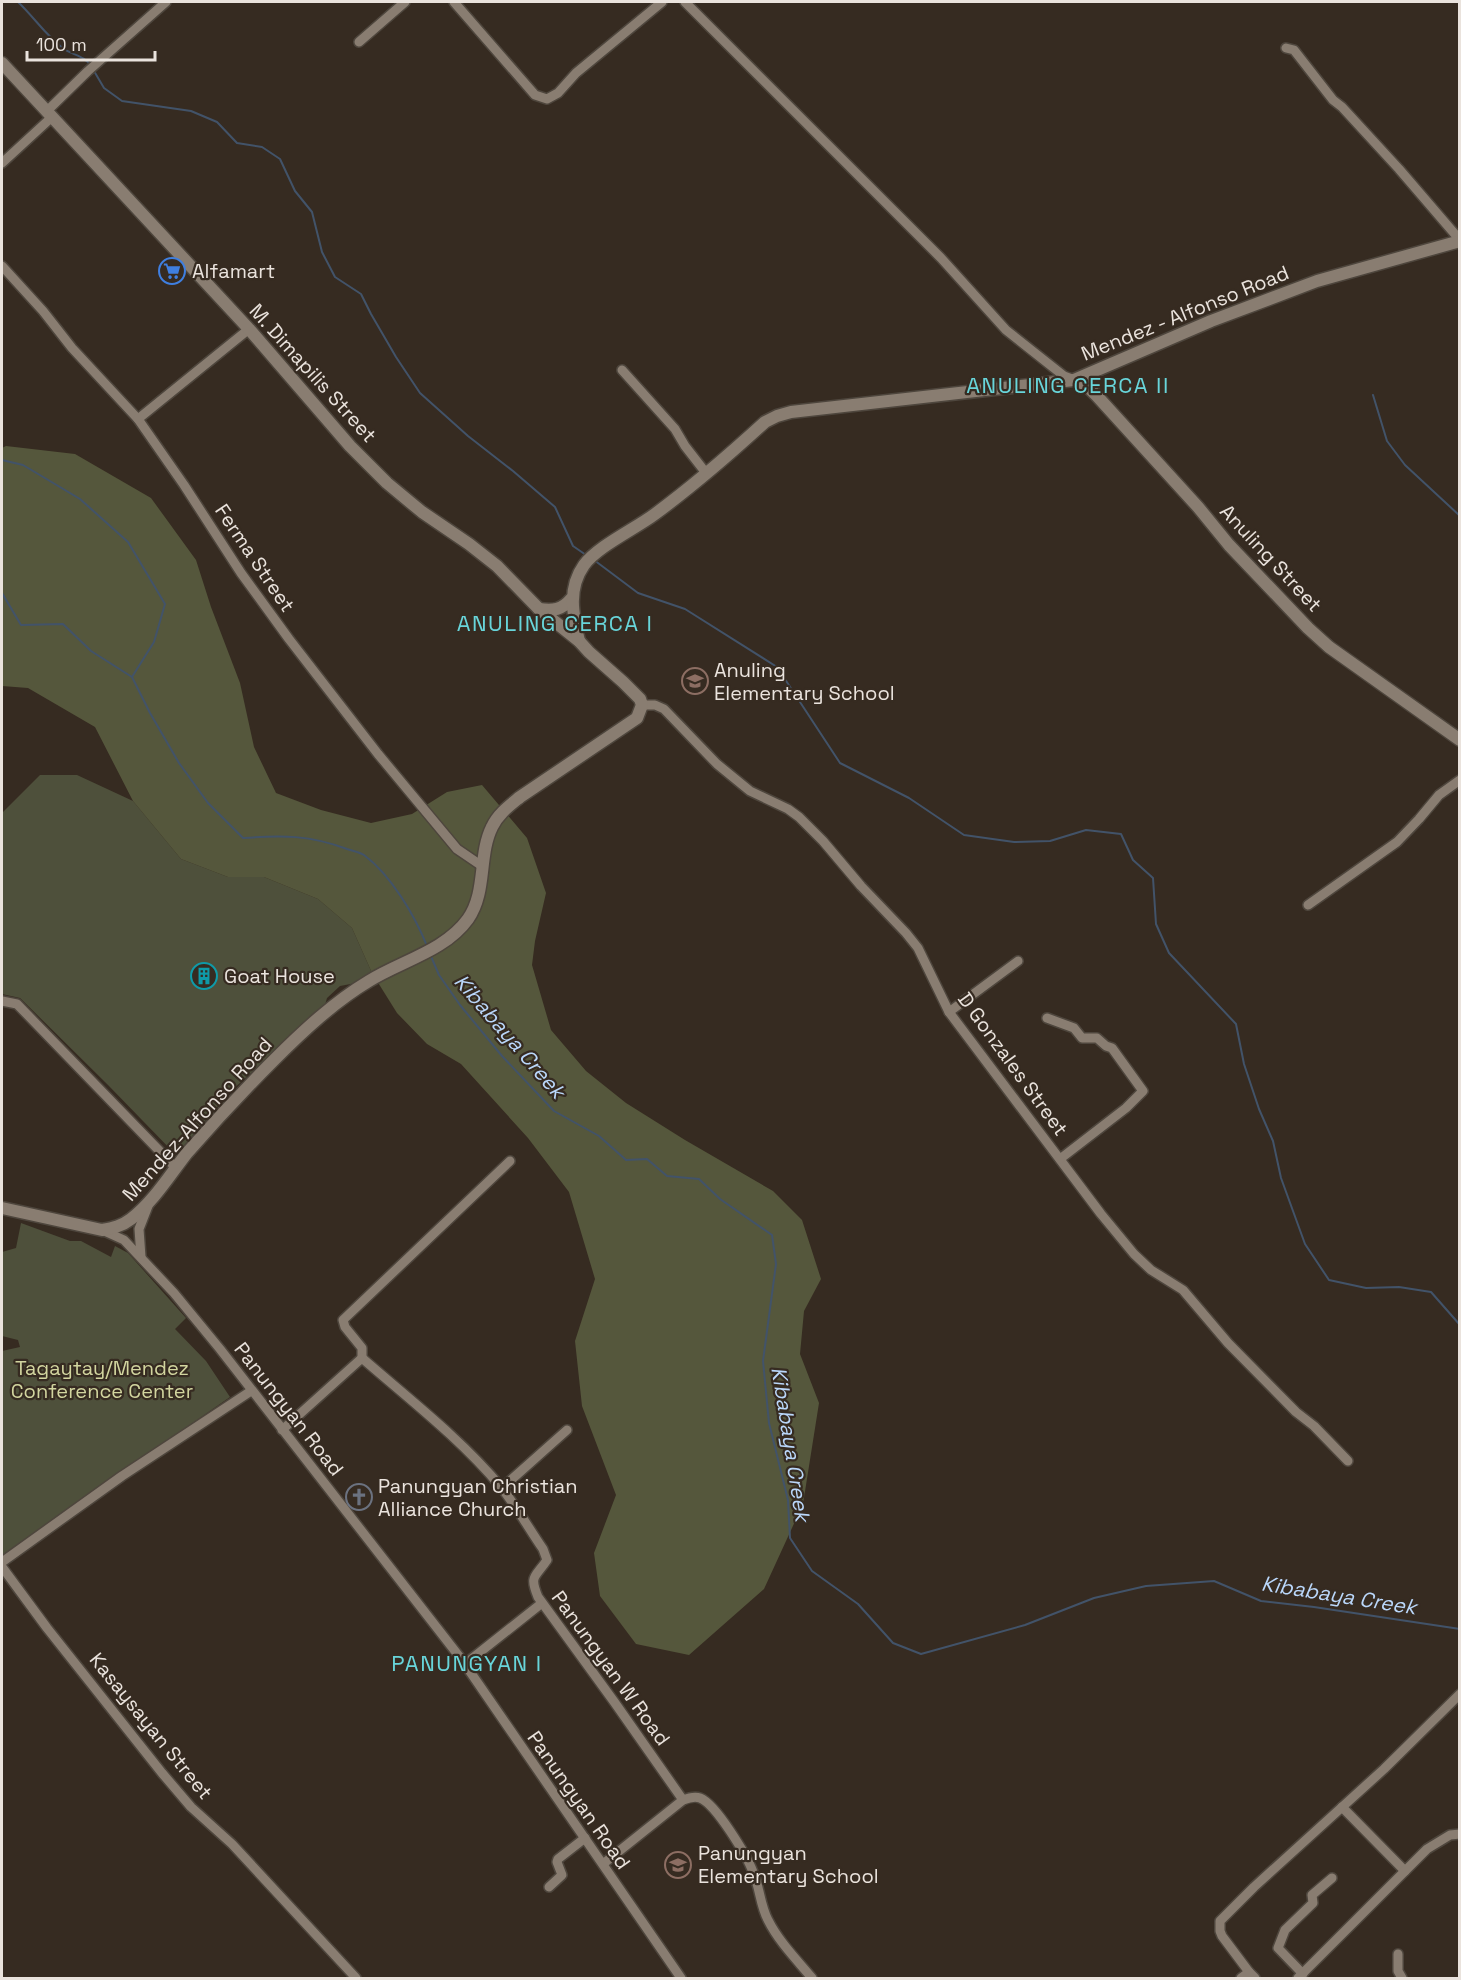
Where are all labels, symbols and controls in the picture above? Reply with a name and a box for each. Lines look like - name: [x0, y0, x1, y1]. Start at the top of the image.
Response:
- scale bar: [27, 24, 154, 62]
- text: 100 m: [36, 33, 87, 56]
- supermarket icon: Alfamart: [157, 256, 187, 286]
- place label: Alfamart: [192, 258, 275, 284]
- street label: Mendez - Alfonso Road: [1077, 259, 1293, 367]
- street label: M. Dimapilis Street: [244, 298, 382, 448]
- district label: ANULING CERCA II: [966, 371, 1170, 399]
- street label: Ferma Street: [209, 499, 301, 617]
- street label: Anuling Street: [1214, 499, 1328, 617]
- district label: ANULING CERCA I: [457, 609, 653, 637]
- place label: Anuling Elementary School: [714, 657, 895, 706]
- school or university icon: Anuling Elementary School: [680, 666, 710, 696]
- building icon: Goat House: [189, 961, 219, 991]
- place label: Goat House: [224, 963, 335, 989]
- water label: Kibabaya Creek: [449, 968, 573, 1106]
- street label: D Gonzales Street: [952, 987, 1074, 1141]
- street label: Mendez-Alfonso Road: [116, 1031, 278, 1207]
- street label: Panungyan Road: [229, 1337, 349, 1481]
- park label: Tagaytay/Mendez Conference Center: [11, 1355, 193, 1404]
- water label: Kibabaya Creek: [765, 1365, 817, 1526]
- place label: Panungyan Christian Alliance Church: [378, 1473, 578, 1522]
- church icon: Panungyan Christian Alliance Church: [344, 1482, 374, 1512]
- water label: Kibabaya Creek: [1260, 1569, 1421, 1621]
- street label: Panungyan W Road: [546, 1585, 676, 1751]
- street label: Kasaysayan Street: [84, 1647, 218, 1805]
- district label: PANUNGYAN I: [391, 1649, 543, 1677]
- street label: Panungyan Road: [522, 1726, 636, 1874]
- place label: Panungyan Elementary School: [698, 1840, 879, 1889]
- school or university icon: Panungyan Elementary School: [663, 1850, 693, 1880]

